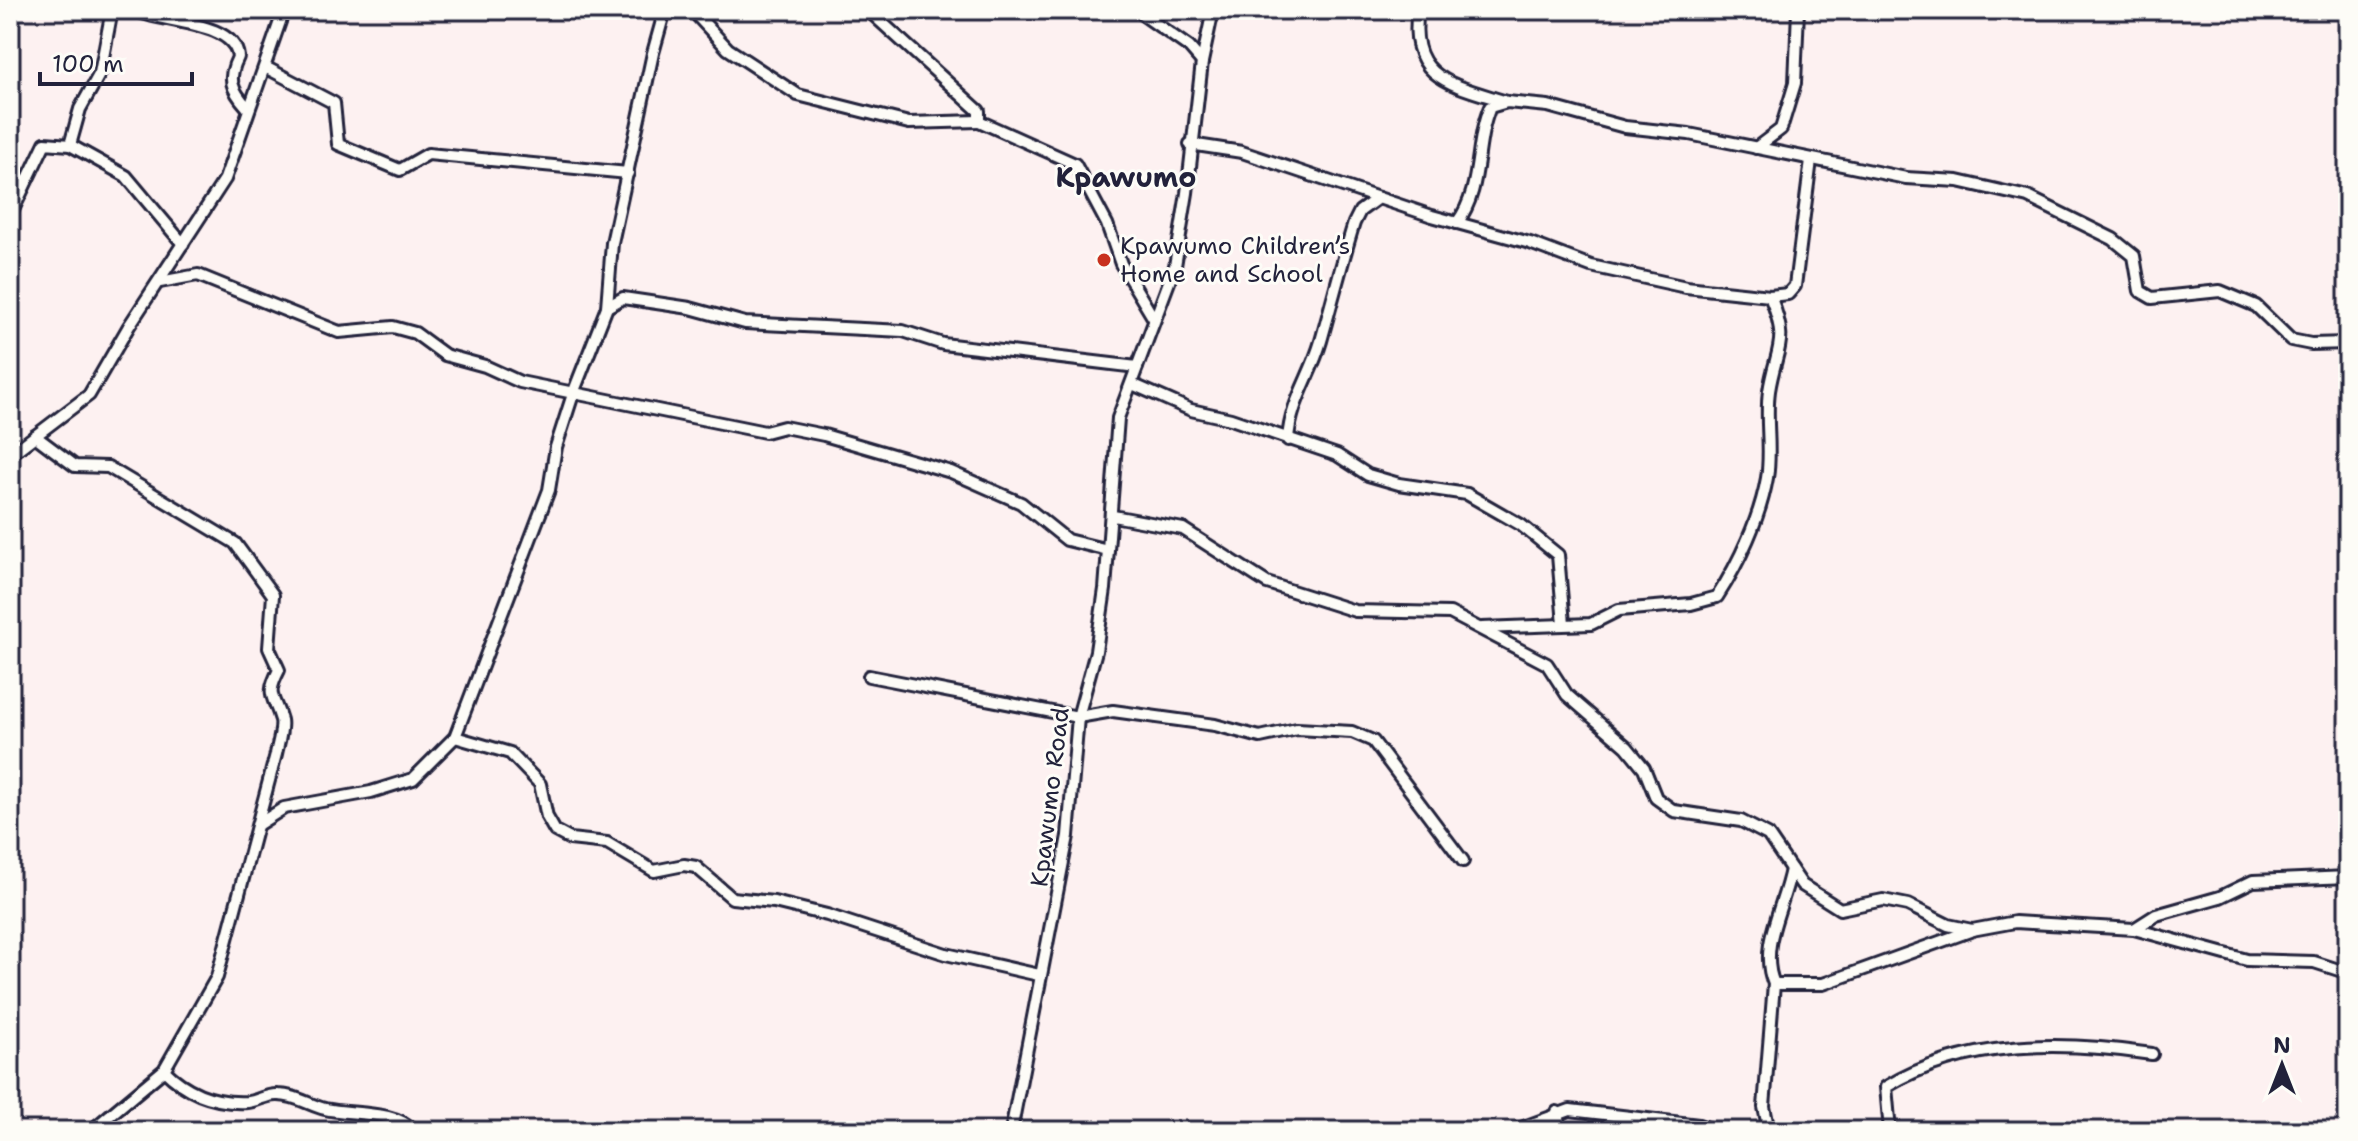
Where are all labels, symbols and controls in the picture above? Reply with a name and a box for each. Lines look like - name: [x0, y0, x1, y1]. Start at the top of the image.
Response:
- scale bar: [40, 36, 192, 86]
- text: 100 m: [52, 48, 124, 80]
- district label: Kpawumo: [1056, 158, 1196, 196]
- place label: Kpawumo Children’s Home and School: [1120, 230, 1350, 290]
- marker: Kpawumo Children’s Home and School: [1095, 251, 1113, 269]
- street label: Kpawumo Road: [1023, 705, 1077, 889]
- north arrow: [2242, 1025, 2322, 1105]
- text: N: [2273, 1031, 2291, 1060]

